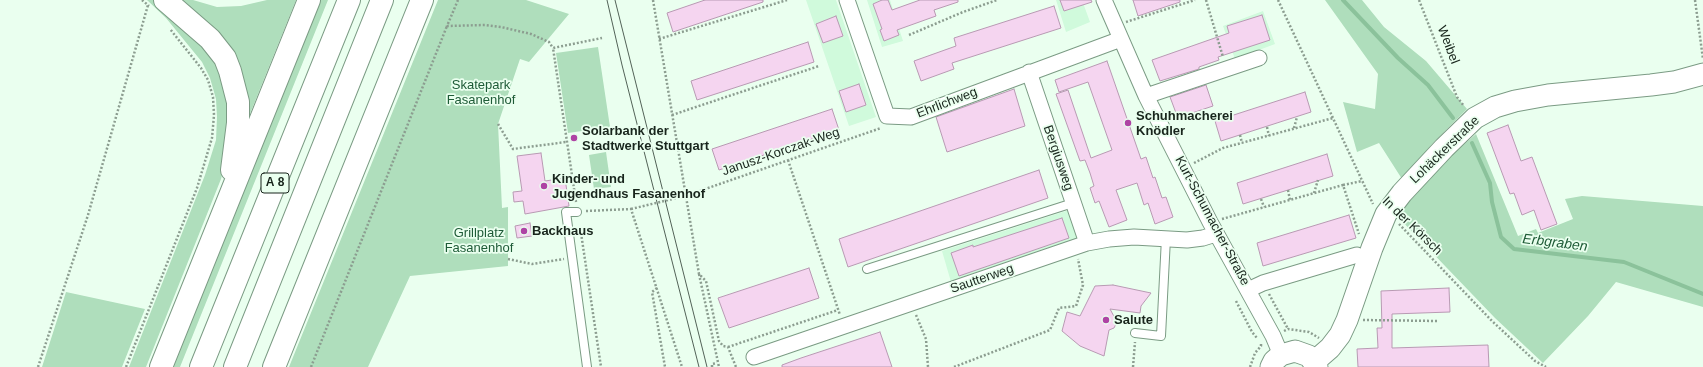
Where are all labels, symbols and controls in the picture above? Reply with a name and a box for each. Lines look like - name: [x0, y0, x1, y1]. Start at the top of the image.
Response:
- street label: Weibel: [1434, 24, 1462, 66]
- park label: Skatepark Fasanenhof: [447, 77, 515, 108]
- street label: Ehrlichweg: [915, 84, 979, 122]
- place label: Schuhmacherei Knödler: [1136, 108, 1233, 139]
- street label: Lohäckerstraße: [1407, 113, 1483, 187]
- marker: Schuhmacherei Knödler: [1123, 118, 1133, 128]
- place label: Solarbank der Stadtwerke Stuttgart: [582, 123, 709, 154]
- street label: Bergiusweg: [1040, 123, 1076, 193]
- street label: Janusz-Korczak-Weg: [720, 125, 842, 179]
- marker: Solarbank der Stadtwerke Stuttgart: [569, 133, 579, 143]
- street label: Kurt-Schumacher-Straße: [1171, 154, 1253, 288]
- place label: Kinder- und Jugendhaus Fasanenhof: [552, 171, 705, 202]
- road number: A 8: [261, 173, 289, 193]
- marker: Kinder- und Jugendhaus Fasanenhof: [539, 181, 549, 191]
- street label: In der Körsch: [1379, 194, 1445, 258]
- place label: Backhaus: [532, 223, 593, 239]
- park label: Grillplatz Fasanenhof: [445, 225, 513, 256]
- marker: Backhaus: [519, 226, 529, 236]
- water label: Erbgraben: [1522, 231, 1588, 255]
- street label: Sautterweg: [948, 261, 1016, 297]
- place label: Salute: [1114, 312, 1153, 328]
- marker: Salute: [1101, 315, 1111, 325]

